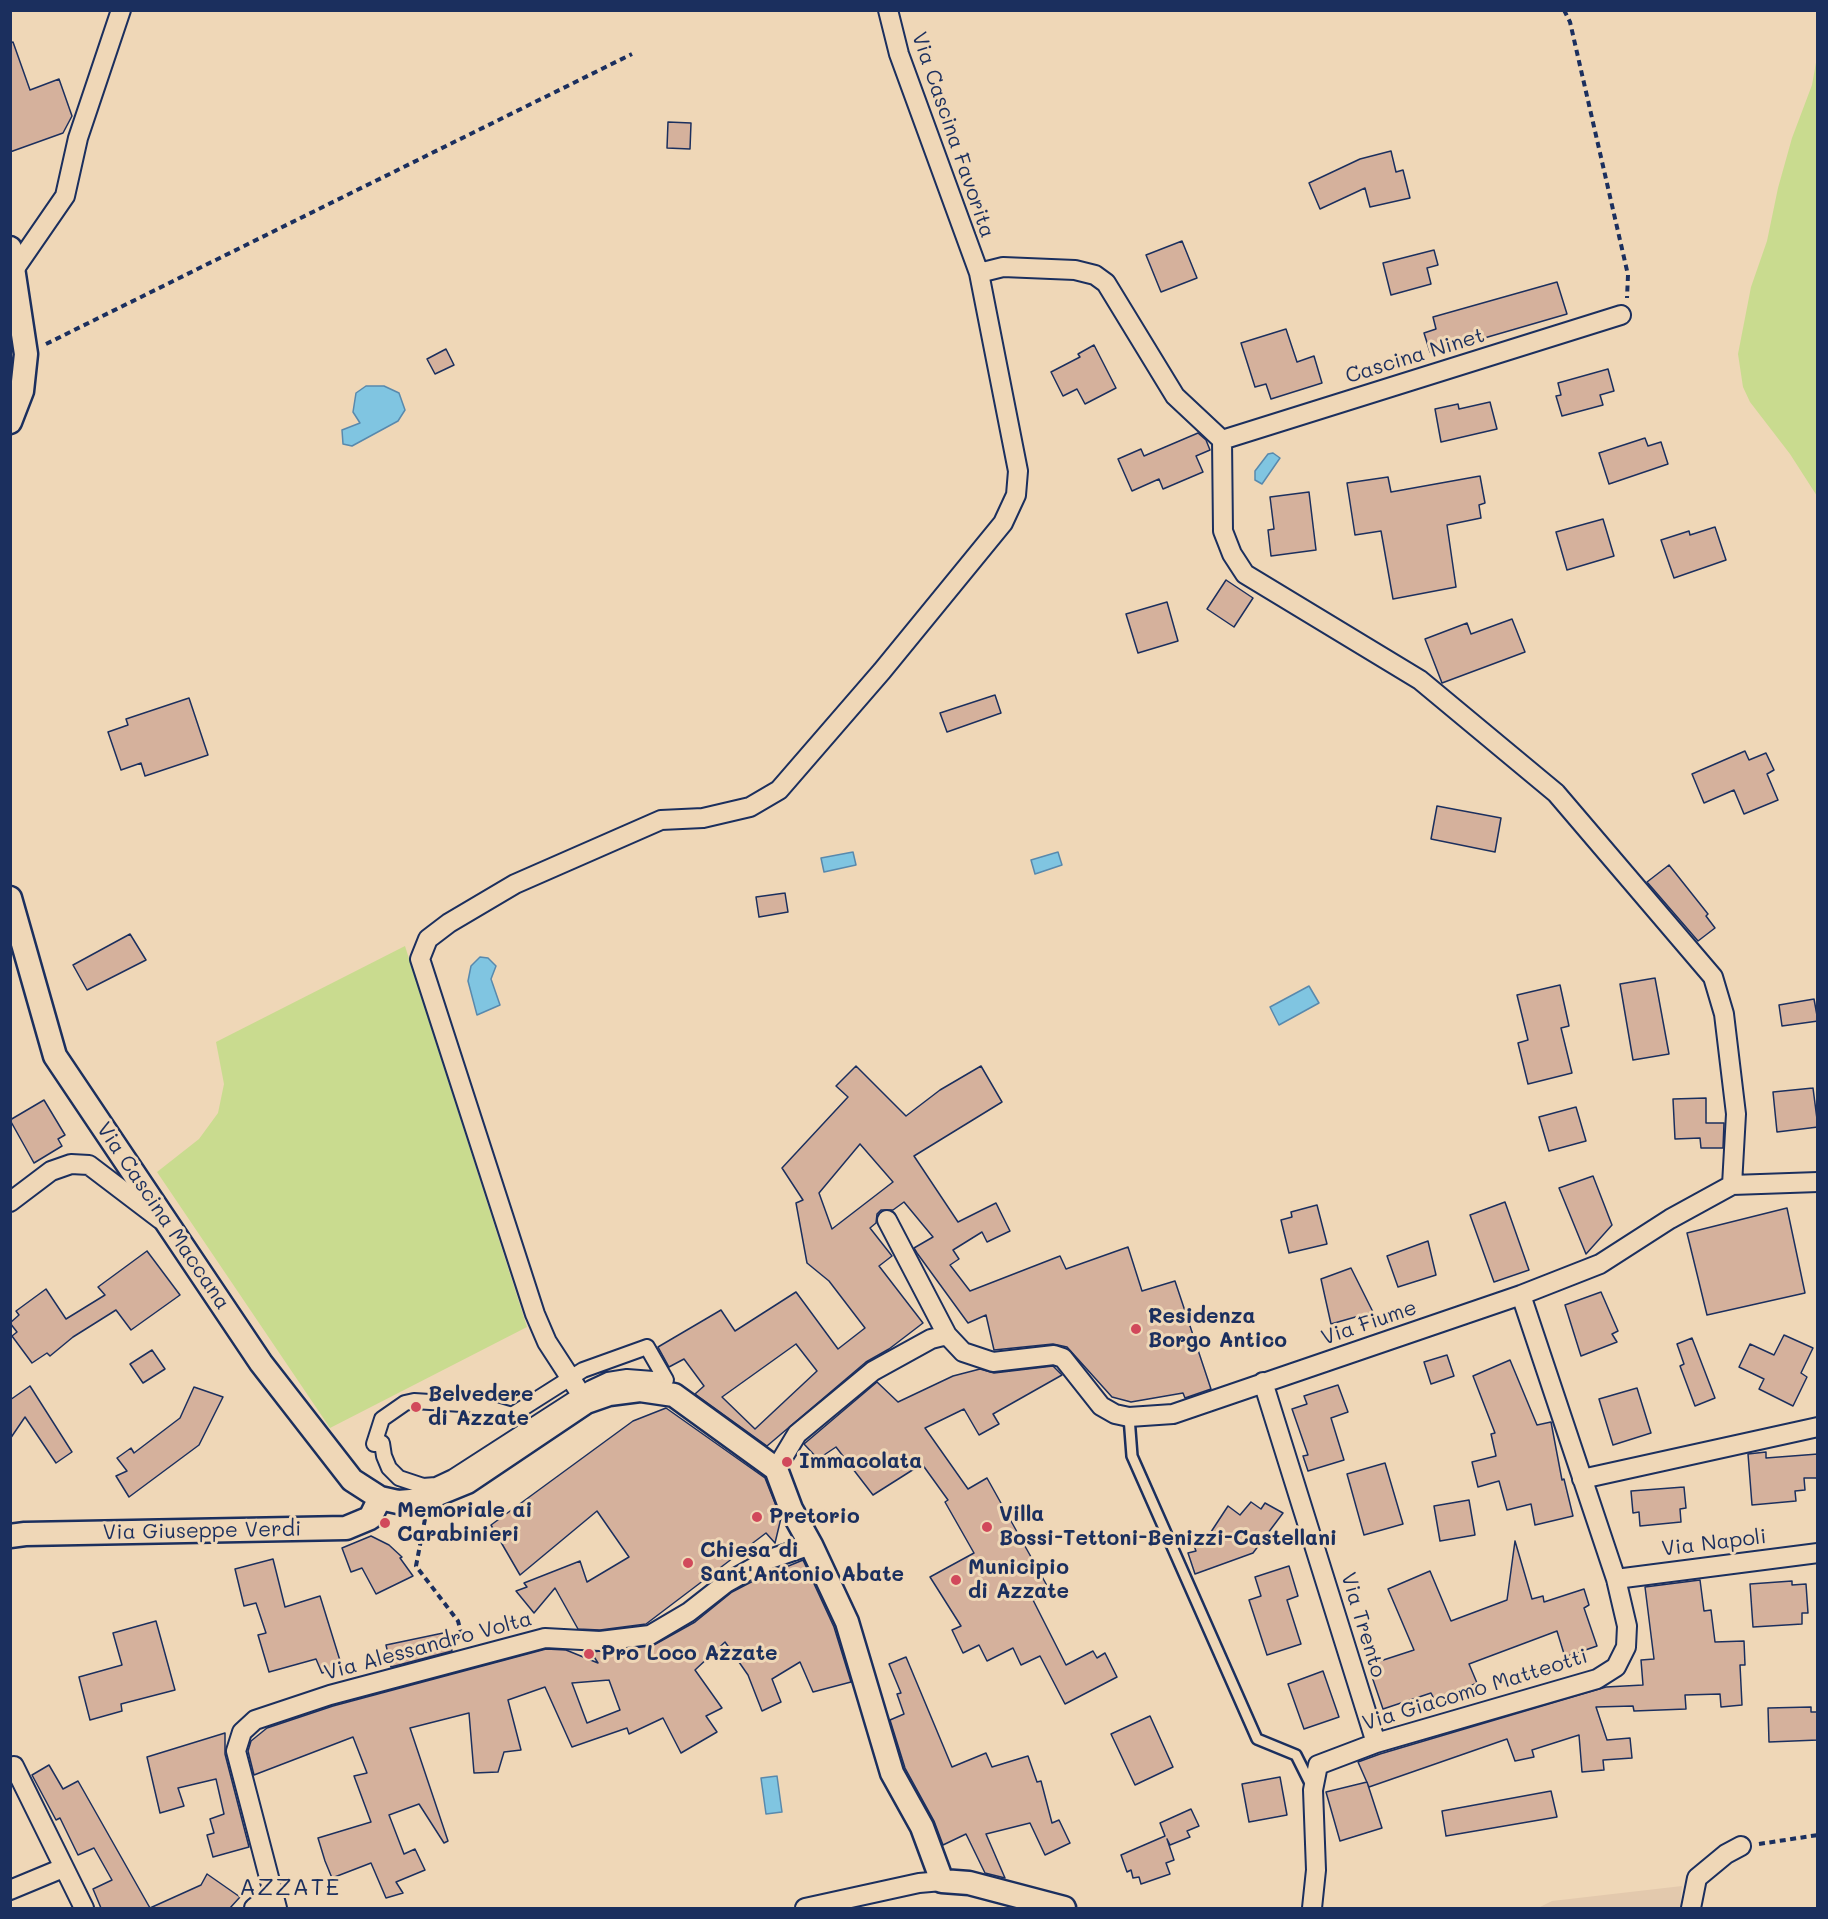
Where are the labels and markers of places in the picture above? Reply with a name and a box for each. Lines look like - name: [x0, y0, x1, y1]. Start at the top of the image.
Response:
- place label: Residenza Borgo Antico: [1148, 1304, 1287, 1354]
- marker: Residenza Borgo Antico: [1129, 1322, 1143, 1336]
- place label: Belvedere di Azzate: [428, 1382, 534, 1432]
- marker: Belvedere di Azzate: [409, 1400, 423, 1414]
- place label: Immacolata: [799, 1449, 922, 1475]
- marker: Immacolata: [780, 1455, 794, 1469]
- place label: Memoriale ai Carabinieri: [397, 1498, 533, 1548]
- place label: Villa Bossi-Tettoni-Benizzi-Castellani: [999, 1502, 1337, 1552]
- place label: Pretorio: [769, 1504, 860, 1530]
- marker: Pretorio: [750, 1510, 764, 1524]
- marker: Memoriale ai Carabinieri: [378, 1516, 392, 1530]
- marker: Villa Bossi-Tettoni-Benizzi-Castellani: [980, 1520, 994, 1534]
- place label: Chiesa di Sant'Antonio Abate: [700, 1538, 904, 1588]
- place label: Municipio di Azzate: [968, 1555, 1069, 1605]
- marker: Chiesa di Sant'Antonio Abate: [681, 1556, 695, 1570]
- marker: Municipio di Azzate: [949, 1573, 963, 1587]
- place label: Pro Loco Azzate: [601, 1641, 777, 1667]
- marker: Pro Loco Azzate: [582, 1647, 596, 1661]

